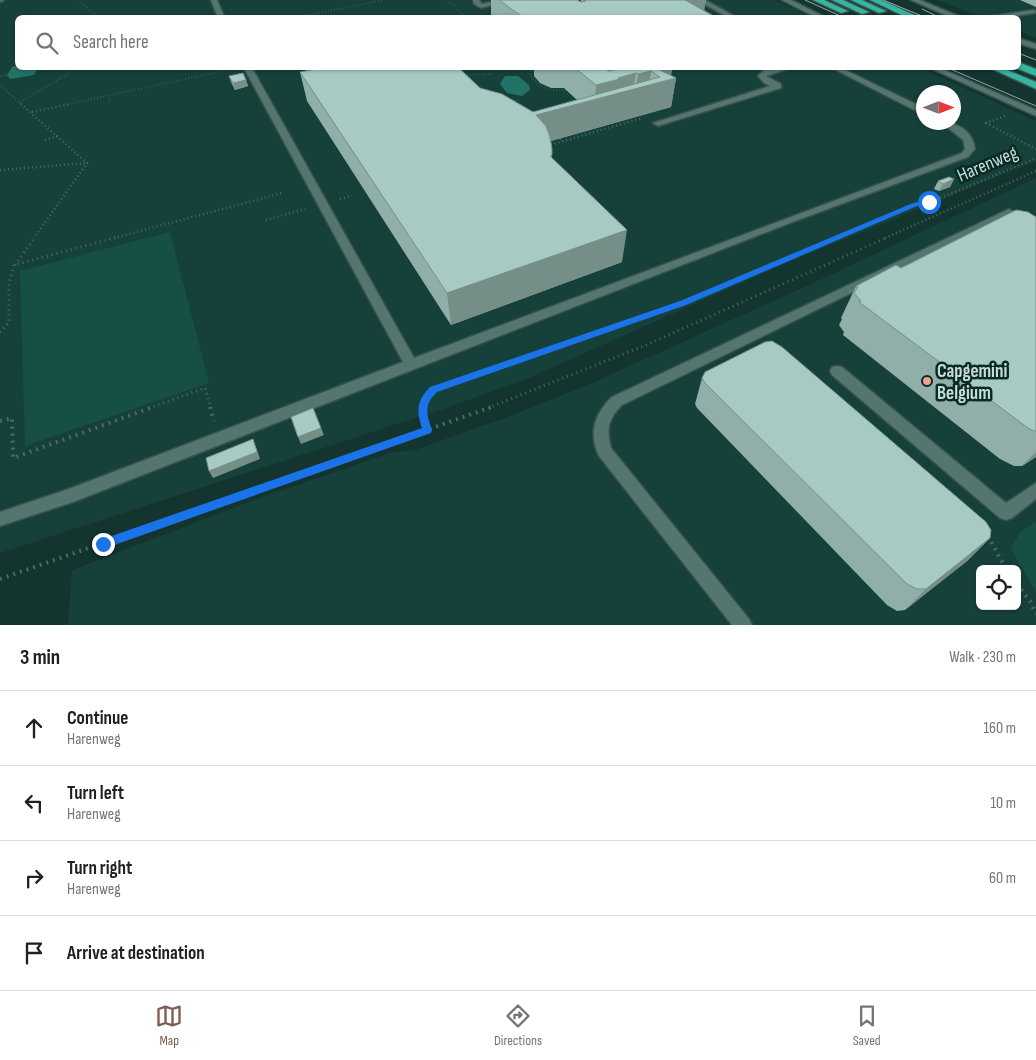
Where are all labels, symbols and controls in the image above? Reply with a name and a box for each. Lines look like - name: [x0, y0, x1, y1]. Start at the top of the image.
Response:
- search box: [15, 15, 1021, 70]
- icon: search: [33, 29, 61, 57]
- text: Search here: [73, 31, 149, 54]
- north arrow: [916, 85, 961, 130]
- street label: Harenweg: [954, 141, 1022, 187]
- route start: [918, 191, 941, 214]
- place label: Capgemini Belgium: [937, 360, 1007, 405]
- marker: Capgemini Belgium: [921, 375, 933, 387]
- route end: [92, 533, 115, 556]
- map controls: [976, 565, 1021, 610]
- button: locate: [976, 565, 1021, 610]
- text: 3 min: [20, 645, 60, 670]
- text: Walk · 230 m: [949, 648, 1016, 667]
- text: Continue: [67, 707, 128, 730]
- icon: ahead: [20, 714, 48, 742]
- text: 160 m: [983, 719, 1016, 738]
- text: Harenweg: [67, 730, 121, 749]
- text: Turn left: [67, 782, 124, 805]
- icon: left: [20, 789, 48, 817]
- text: 10 m: [990, 794, 1016, 813]
- text: Harenweg: [67, 805, 121, 824]
- text: Turn right: [67, 857, 132, 880]
- icon: right: [20, 864, 48, 892]
- text: 60 m: [989, 869, 1016, 888]
- text: Harenweg: [67, 880, 121, 899]
- icon: arrive: [20, 939, 48, 967]
- text: Arrive at destination: [67, 942, 205, 965]
- tab: Map: [155, 1002, 183, 1049]
- tab: Directions: [494, 1002, 542, 1049]
- tab: Saved: [853, 1002, 881, 1049]

